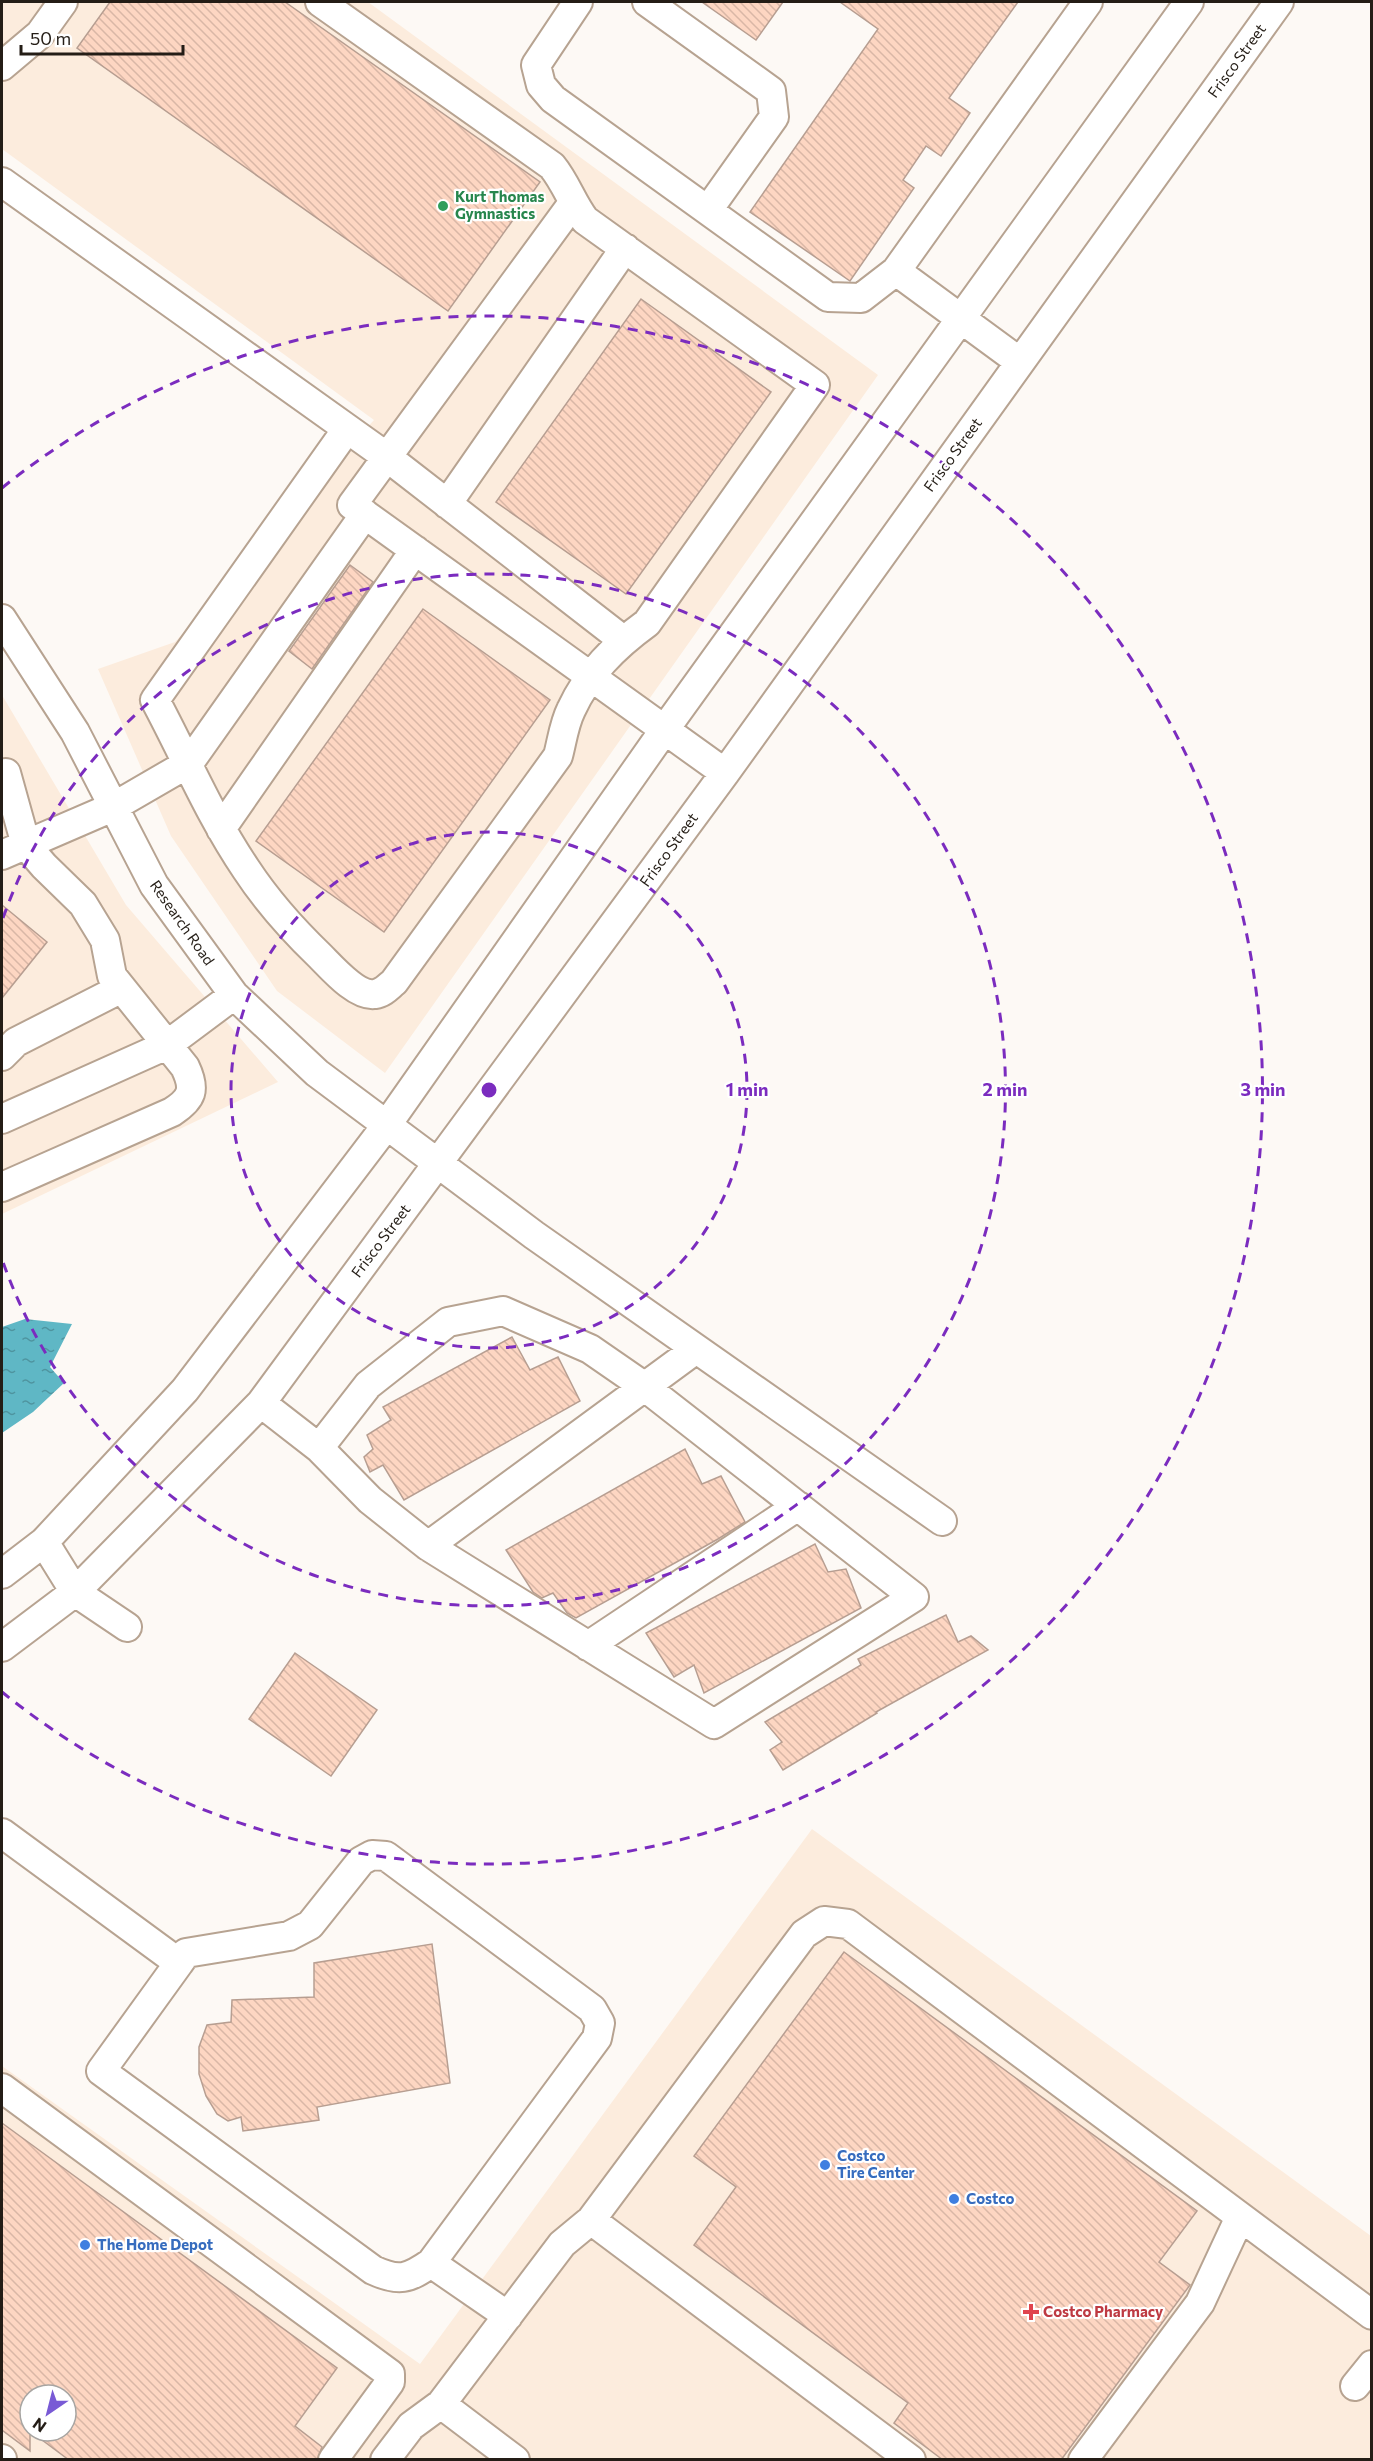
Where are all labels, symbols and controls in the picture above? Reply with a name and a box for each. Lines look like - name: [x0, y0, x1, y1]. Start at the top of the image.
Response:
- scale bar: [21, 18, 183, 56]
- street label: Frisco Street: [1203, 20, 1269, 101]
- text: 50 m: [30, 27, 71, 49]
- place label: Kurt Thomas Gymnastics: [455, 187, 545, 222]
- marker: Kurt Thomas Gymnastics: [436, 199, 450, 213]
- street label: Frisco Street: [919, 414, 985, 495]
- street label: Frisco Street: [635, 809, 701, 890]
- street label: Research Road: [147, 876, 219, 968]
- text: 1 min: [726, 1078, 768, 1100]
- text: 2 min: [983, 1078, 1027, 1100]
- text: 3 min: [1240, 1078, 1286, 1100]
- centre of rings: [479, 1080, 499, 1100]
- street label: Frisco Street: [347, 1200, 413, 1280]
- place label: Costco Tire Center: [837, 2146, 915, 2181]
- marker: Costco Tire Center: [818, 2158, 832, 2172]
- place label: Costco: [966, 2189, 1015, 2207]
- marker: Costco: [947, 2192, 961, 2206]
- place label: The Home Depot: [97, 2235, 213, 2253]
- marker: The Home Depot: [78, 2238, 92, 2252]
- place label: Costco Pharmacy: [1043, 2302, 1164, 2320]
- marker: Costco Pharmacy: [1024, 2305, 1038, 2319]
- north arrow: [18, 2383, 78, 2443]
- text: N: [29, 2414, 49, 2437]

